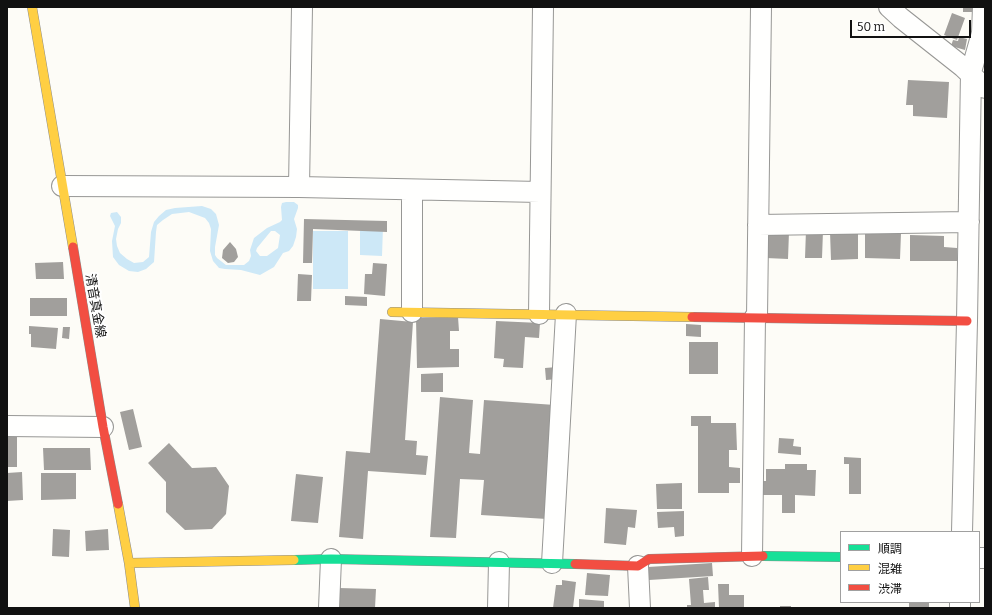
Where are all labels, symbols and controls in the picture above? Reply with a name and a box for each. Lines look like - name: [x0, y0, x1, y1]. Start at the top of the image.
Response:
- scale bar: [852, 12, 973, 38]
- text: 50 m: [857, 20, 885, 34]
- street label: 清音真金線: [82, 273, 108, 339]
- legend: [840, 531, 980, 603]
- text: 順調: [878, 542, 902, 556]
- text: 混雑: [878, 562, 902, 576]
- text: 渋滞: [878, 582, 902, 596]

